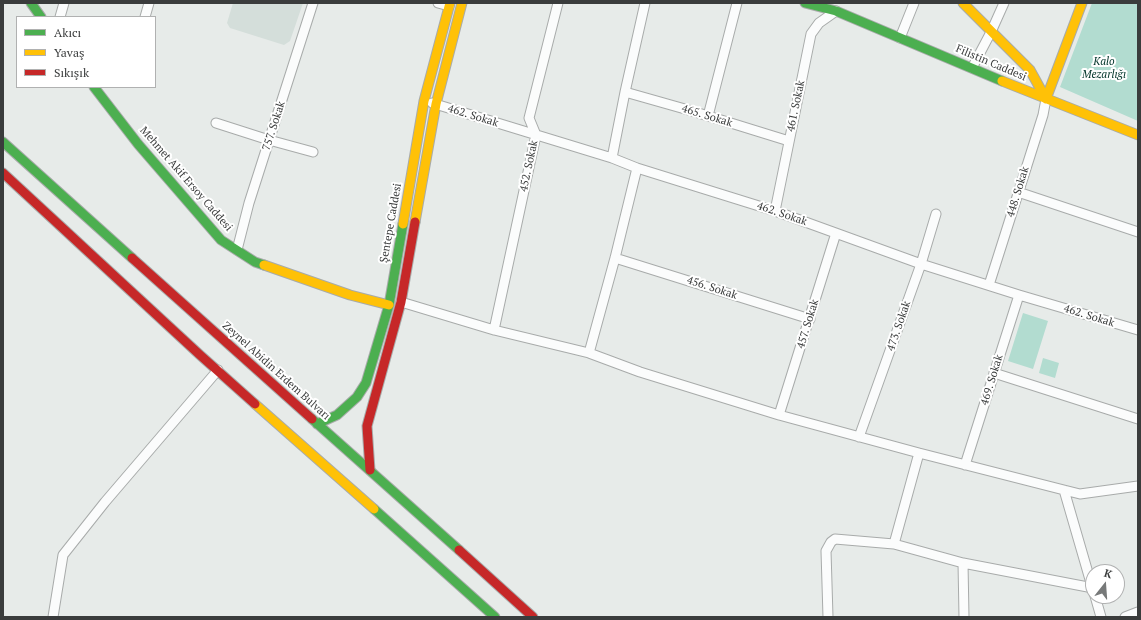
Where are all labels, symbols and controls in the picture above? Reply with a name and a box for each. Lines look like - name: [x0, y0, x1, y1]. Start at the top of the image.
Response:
- legend: [16, 16, 156, 88]
- text: Akıcı: [54, 25, 81, 40]
- street label: Filistin Caddesi: [954, 42, 1028, 84]
- text: Yavaş: [54, 45, 84, 60]
- park label: Kalo Mezarlığı: [1082, 55, 1126, 81]
- text: Sıkışık: [54, 65, 89, 80]
- street label: 461. Sokak: [784, 79, 808, 133]
- street label: 757. Sokak: [260, 100, 288, 152]
- street label: 462. Sokak: [446, 102, 500, 130]
- street label: 465. Sokak: [680, 102, 734, 130]
- street label: Mehmet Akif Ersoy Caddesi: [137, 124, 235, 234]
- street label: 452. Sokak: [517, 139, 541, 193]
- street label: 448. Sokak: [1004, 165, 1032, 219]
- street label: Şentepe Caddesi: [378, 182, 404, 264]
- street label: 462. Sokak: [755, 199, 809, 229]
- street label: 456. Sokak: [685, 274, 739, 302]
- street label: 457. Sokak: [794, 298, 822, 350]
- street label: 473. Sokak: [884, 299, 914, 353]
- street label: 462. Sokak: [1062, 302, 1116, 330]
- street label: Zeynel Abidin Erdem Bulvarı: [219, 319, 333, 423]
- street label: 469. Sokak: [978, 353, 1006, 407]
- north arrow: [1085, 564, 1125, 604]
- text: K: [1102, 566, 1114, 581]

